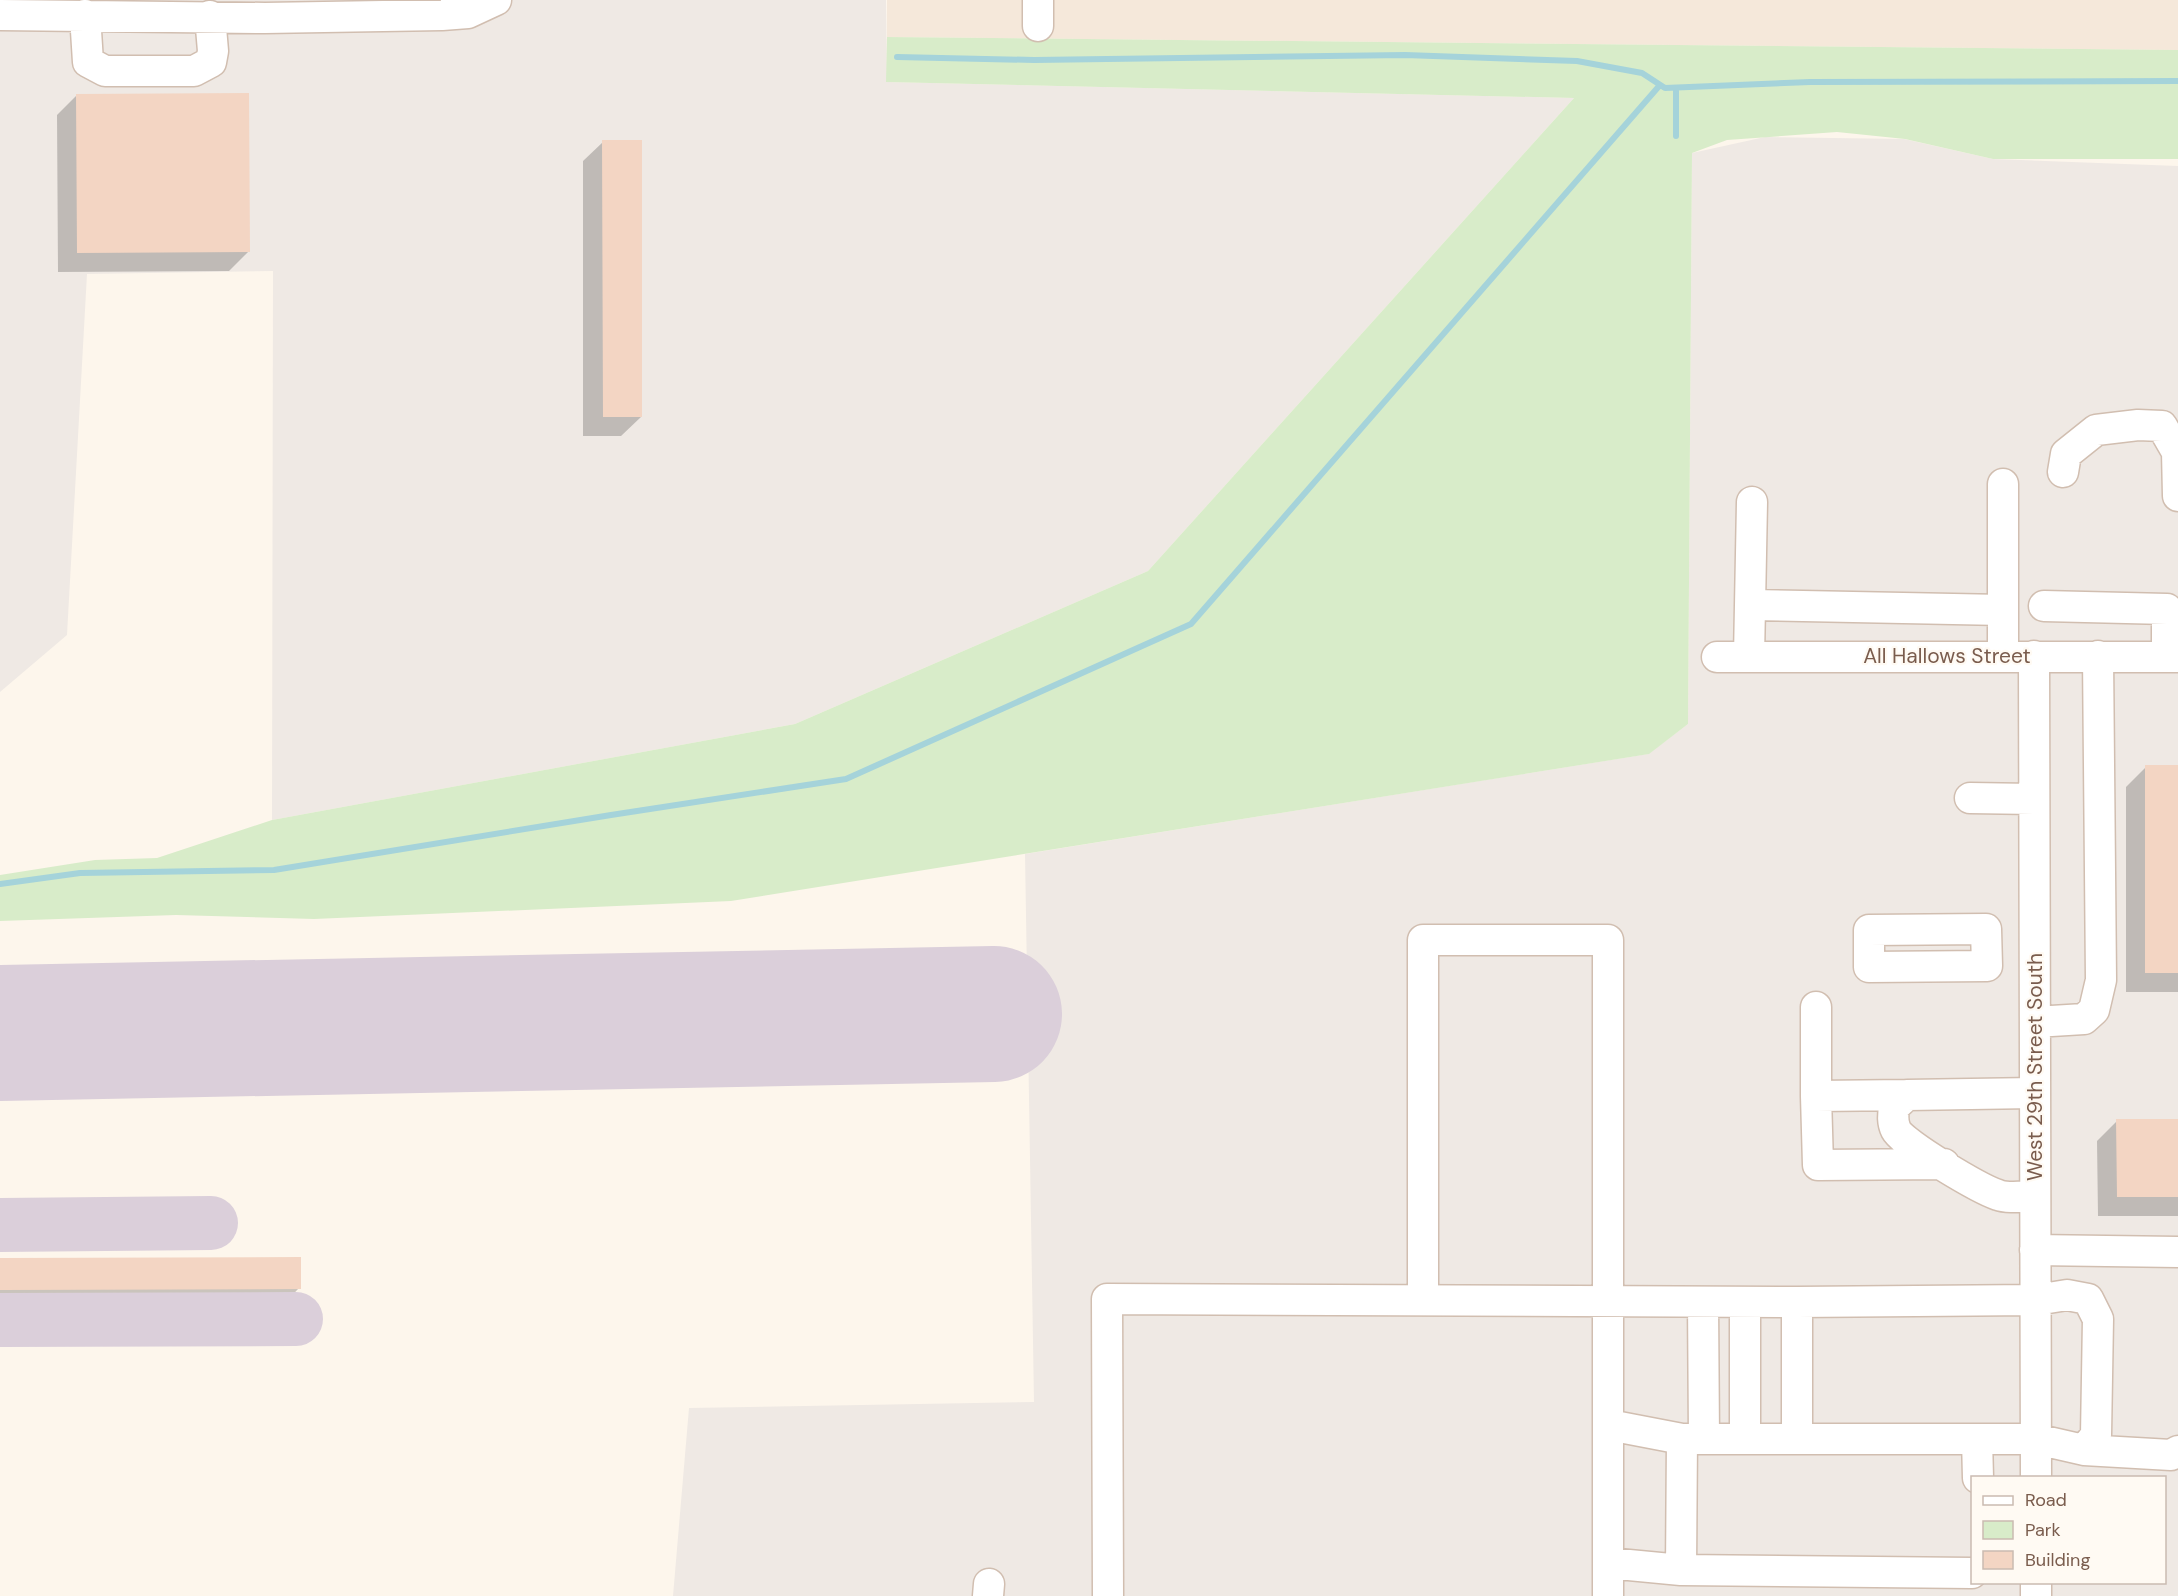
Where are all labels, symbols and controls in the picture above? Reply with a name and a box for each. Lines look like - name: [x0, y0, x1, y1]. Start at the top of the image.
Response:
- street label: All Hallows Street: [1863, 642, 2031, 670]
- street label: West 29th Street South: [2021, 953, 2049, 1181]
- legend: [1971, 1476, 2166, 1584]
- text: Road: [2025, 1488, 2067, 1512]
- text: Park: [2025, 1518, 2061, 1542]
- text: Building: [2025, 1548, 2090, 1572]

